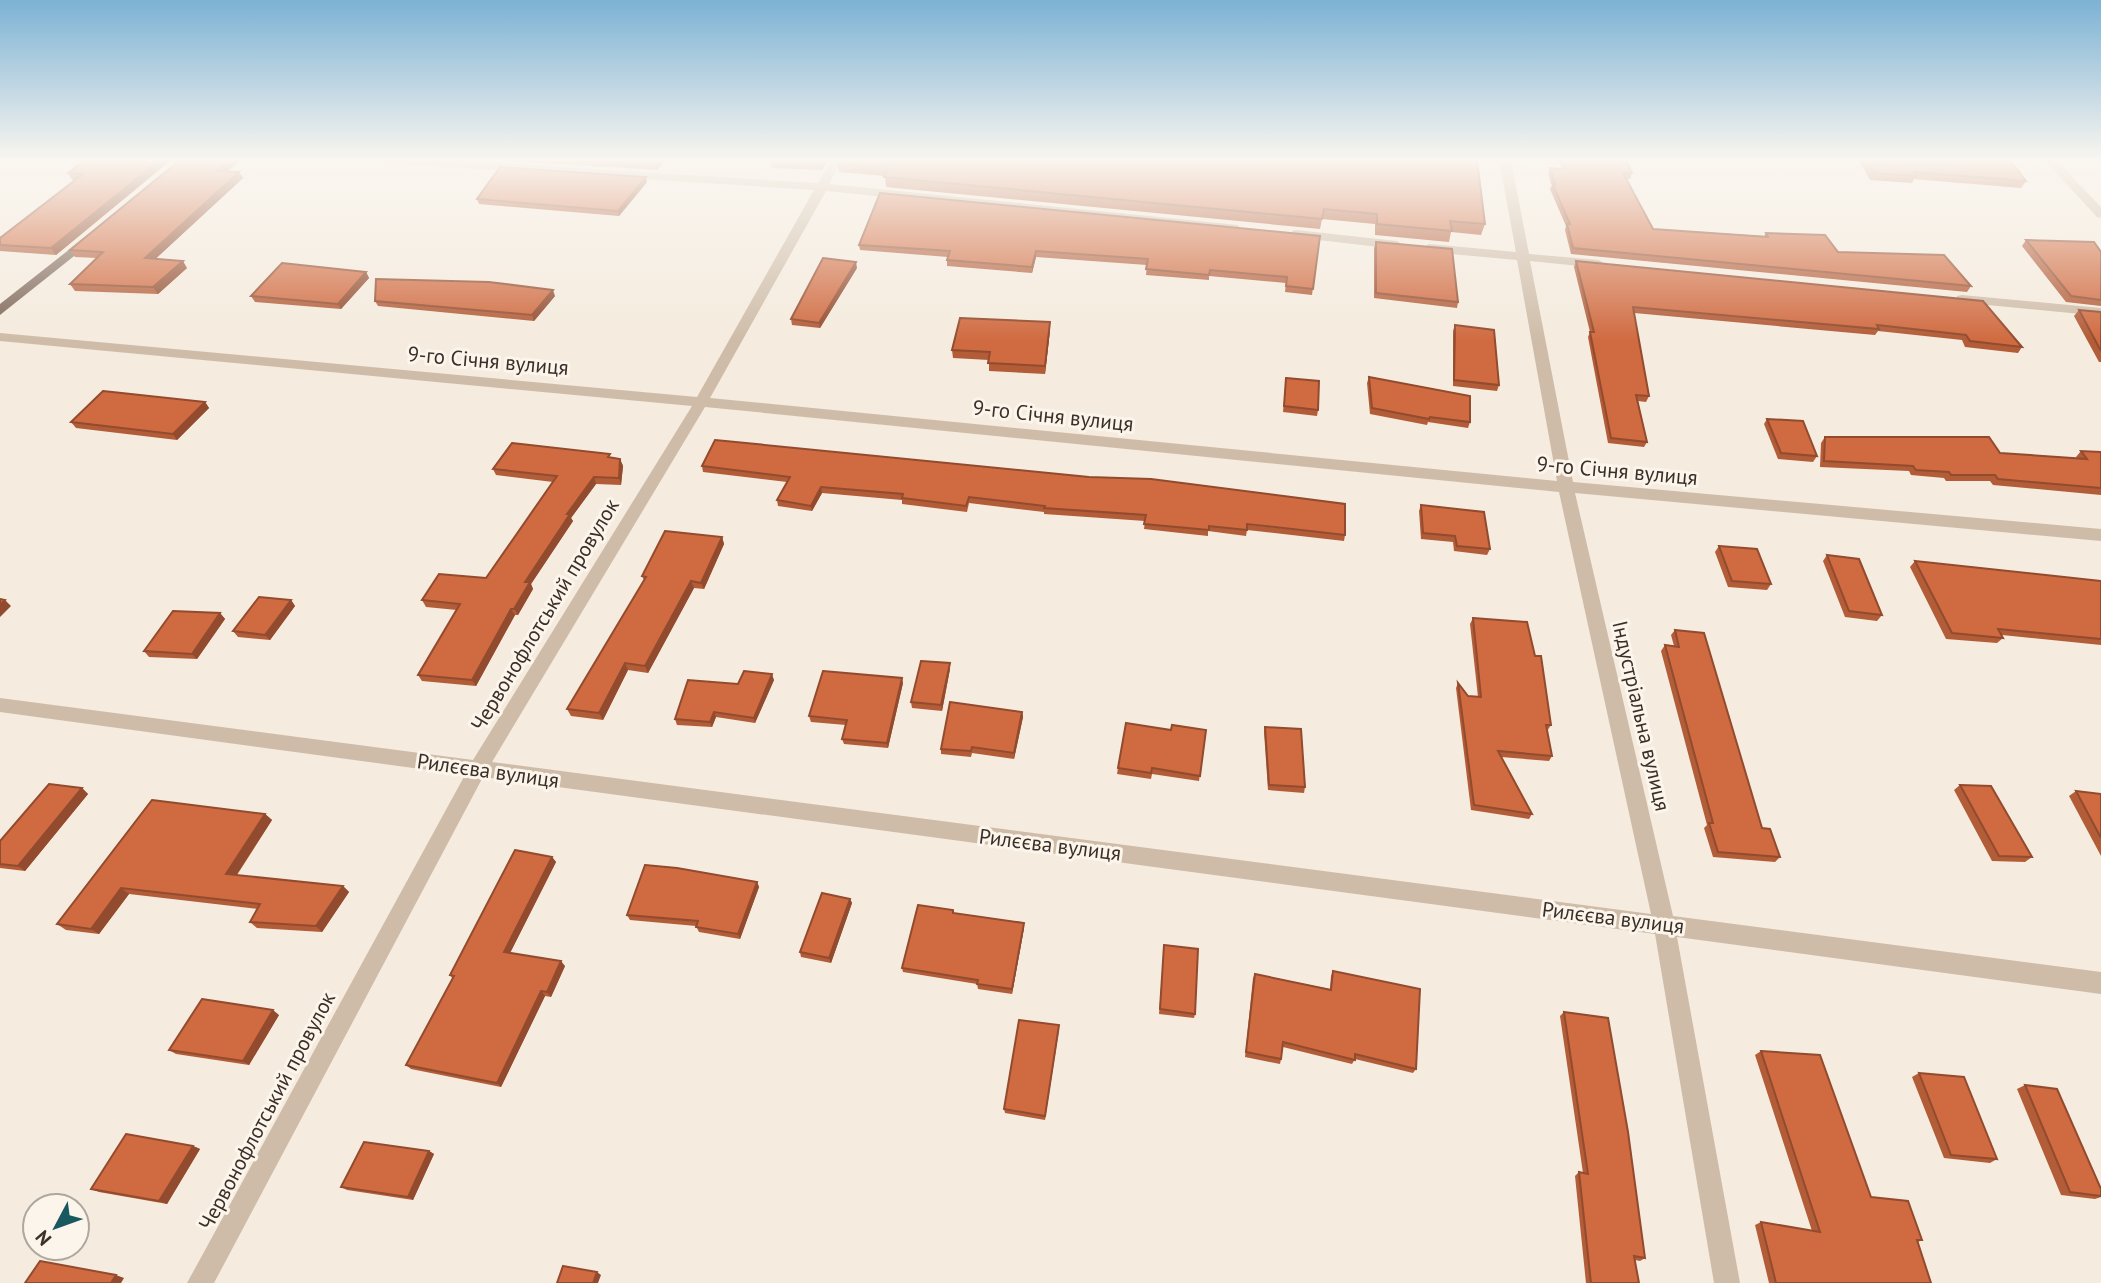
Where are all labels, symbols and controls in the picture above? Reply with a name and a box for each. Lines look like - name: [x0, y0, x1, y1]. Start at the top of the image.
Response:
- street label: 9-го Січня вулиця: [406, 340, 570, 381]
- street label: 9-го Січня вулиця: [971, 394, 1135, 437]
- street label: 9-го Січня вулиця: [1535, 450, 1699, 491]
- street label: Червонофлотський провулок: [464, 494, 625, 736]
- street label: Індустріальна вулиця: [1606, 618, 1677, 814]
- street label: Рилєєва вулиця: [415, 747, 561, 794]
- street label: Рилєєва вулиця: [978, 822, 1123, 867]
- street label: Рилєєва вулиця: [1541, 895, 1686, 940]
- street label: Червонофлотський провулок: [192, 987, 341, 1235]
- north arrow: [21, 1192, 91, 1262]
- text: N: [30, 1226, 56, 1251]

